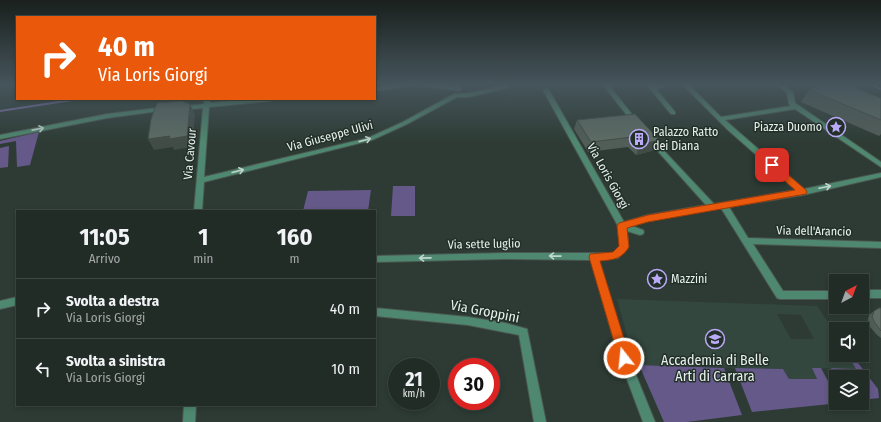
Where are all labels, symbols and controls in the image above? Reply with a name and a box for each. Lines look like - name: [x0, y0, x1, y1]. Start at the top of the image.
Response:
- text: 40 m: [98, 30, 155, 63]
- icon: right: [32, 32, 84, 84]
- text: Via Loris Giorgi: [98, 64, 208, 86]
- place icon: Piazza Duomo: [825, 116, 847, 138]
- street label: Via Giuseppe Ulivi: [286, 118, 374, 154]
- place label: Piazza Duomo: [754, 120, 822, 134]
- one-way arrow: [31, 125, 44, 133]
- place label: Palazzo Ratto dei Diana: [653, 125, 718, 153]
- street label: Via Cavour: [181, 127, 199, 180]
- building icon: Palazzo Ratto dei Diana: [628, 128, 650, 150]
- one-way arrow: [358, 136, 371, 143]
- street label: Via Loris Giorgi: [584, 141, 632, 211]
- pin: [755, 148, 789, 182]
- icon: arrive: [761, 154, 783, 176]
- one-way arrow: [232, 167, 245, 174]
- one-way arrow: [818, 183, 831, 191]
- text: 11:05: [79, 223, 130, 251]
- text: 1: [198, 223, 208, 251]
- text: 160: [277, 223, 313, 251]
- street label: Via dell'Arancio: [776, 223, 852, 239]
- street label: Via sette luglio: [447, 236, 521, 252]
- text: Arrivo: [89, 251, 120, 266]
- text: min: [193, 251, 213, 266]
- text: m: [290, 251, 300, 266]
- one-way arrow: [549, 253, 562, 260]
- one-way arrow: [419, 254, 432, 262]
- place icon: Mazzini: [646, 268, 668, 290]
- place label: Mazzini: [671, 272, 707, 286]
- north arrow: [829, 274, 869, 314]
- map controls: [829, 274, 869, 410]
- text: Svolta a destra: [66, 292, 159, 310]
- street label: Via Groppini: [449, 296, 521, 327]
- icon: right: [32, 298, 54, 320]
- text: 40 m: [330, 300, 360, 318]
- text: Via Loris Giorgi: [66, 310, 145, 325]
- button: sound: [829, 322, 869, 362]
- school or university icon: Accademia di Belle Arti di Carrara: [704, 328, 726, 350]
- position arrow: [603, 337, 645, 379]
- text: Svolta a sinistra: [66, 352, 166, 370]
- place label: Accademia di Belle Arti di Carrara: [661, 352, 769, 385]
- icon: left: [32, 358, 54, 380]
- speed limit sign: 30: [448, 358, 500, 410]
- text: 10 m: [331, 360, 360, 378]
- text: 21: [405, 367, 423, 391]
- text: Via Loris Giorgi: [66, 370, 145, 385]
- button: layers: [829, 370, 869, 410]
- text: km/h: [403, 388, 425, 400]

